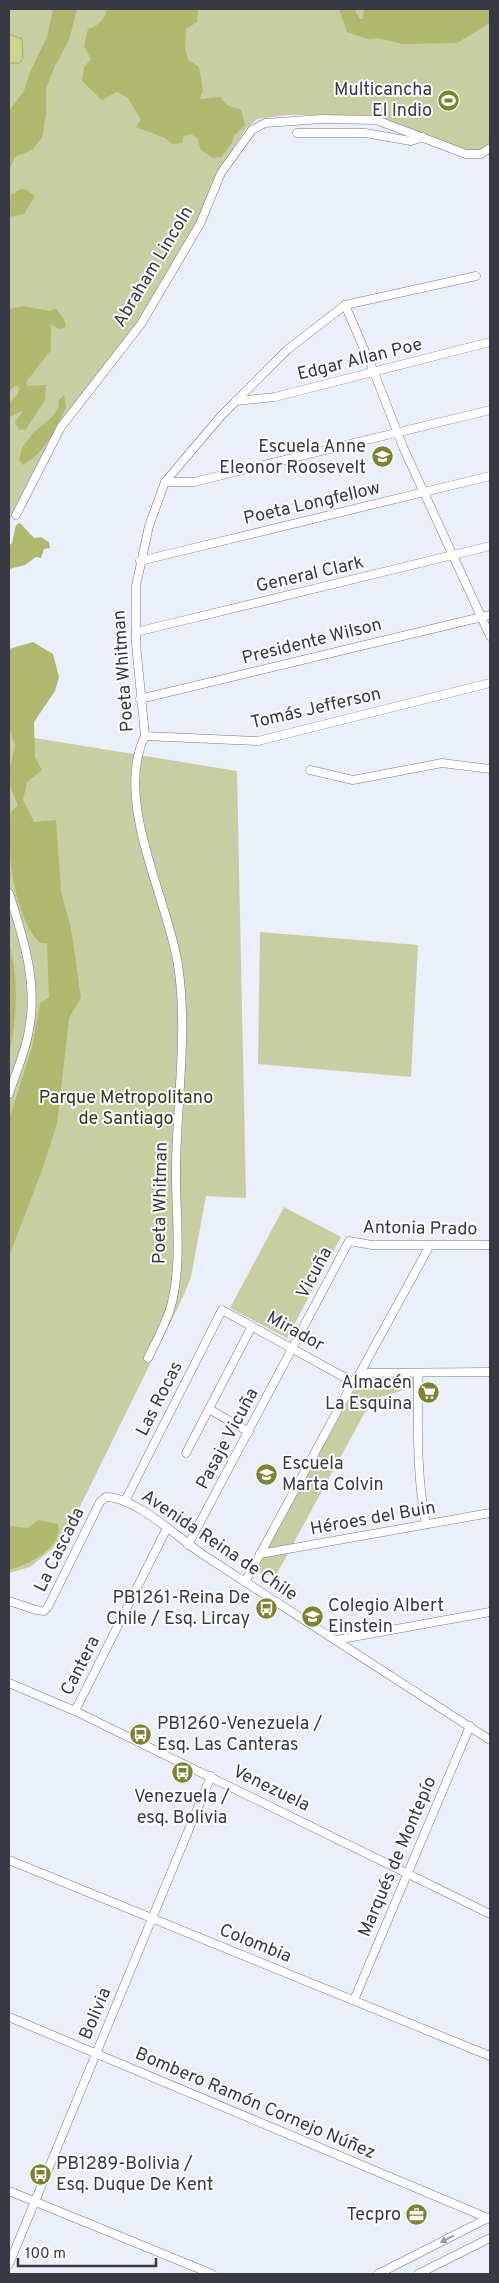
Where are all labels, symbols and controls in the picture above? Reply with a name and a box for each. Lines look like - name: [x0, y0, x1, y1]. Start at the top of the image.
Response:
- place label: Multicancha El Indio: [334, 79, 432, 123]
- sports icon: Multicancha El Indio: [436, 88, 460, 112]
- street label: Abraham Lincoln: [109, 202, 199, 332]
- street label: Edgar Allan Poe: [295, 333, 425, 387]
- place label: Escuela Anne Eleonor Roosevelt: [219, 436, 366, 480]
- school or university icon: Escuela Anne Eleonor Roosevelt: [370, 445, 394, 469]
- street label: Poeta Longfellow: [241, 477, 383, 531]
- street label: General Clark: [254, 551, 366, 599]
- street label: Poeta Whitman: [108, 609, 140, 733]
- street label: Presidente Wilson: [240, 614, 384, 670]
- street label: Tomás Jefferson: [249, 683, 383, 735]
- park label: Parque Metropolitano de Santiago: [39, 1087, 213, 1131]
- street label: Poeta Whitman: [148, 1142, 174, 1264]
- street label: Antonia Prado: [362, 1216, 478, 1242]
- street label: Vicuña: [292, 1243, 338, 1303]
- street label: Mirador: [262, 1307, 328, 1357]
- street label: Las Rocas: [131, 1358, 189, 1440]
- place label: Almacén La Esquina: [325, 1372, 412, 1416]
- supermarket icon: Almacén La Esquina: [416, 1381, 440, 1405]
- street label: Pasaje Vicuña: [192, 1384, 264, 1494]
- place label: Escuela Marta Colvin: [282, 1453, 384, 1497]
- school or university icon: Escuela Marta Colvin: [254, 1462, 278, 1486]
- street label: Avenida Reina de Chile: [137, 1485, 301, 1607]
- street label: Héroes del Buin: [309, 1497, 437, 1541]
- street label: La Cascada: [30, 1504, 90, 1596]
- place label: PB1261-Reina De Chile / Esq. Lircay: [106, 1587, 250, 1631]
- place label: Colegio Albert Einstein: [328, 1595, 444, 1639]
- bus stop icon: PB1261-Reina De Chile / Esq. Lircay: [254, 1596, 278, 1620]
- school or university icon: Colegio Albert Einstein: [300, 1604, 324, 1628]
- street label: Cantera: [56, 1632, 106, 1700]
- place label: PB1260-Venezuela / Esq. Las Canteras: [157, 1713, 322, 1757]
- bus stop icon: PB1260-Venezuela / Esq. Las Canteras: [129, 1722, 153, 1746]
- bus stop icon: Venezuela / esq. Bolivia: [170, 1760, 194, 1784]
- street label: Venezuela: [229, 1761, 313, 1817]
- street label: Marqués de Montepío: [354, 1773, 442, 1941]
- place label: Venezuela / esq. Bolivia: [134, 1786, 230, 1830]
- street label: Colombia: [216, 1919, 294, 1969]
- street label: Bolivia: [75, 1984, 117, 2044]
- street label: Bombero Ramón Cornejo Núñez: [131, 2043, 379, 2165]
- place label: PB1289-Bolivia / Esq. Duque De Kent: [56, 2153, 213, 2197]
- bus stop icon: PB1289-Bolivia / Esq. Duque De Kent: [28, 2162, 52, 2186]
- office icon: Tecpro: [405, 2203, 429, 2227]
- place label: Tecpro: [346, 2204, 401, 2227]
- one-way arrow: [440, 2235, 454, 2243]
- scale bar: [18, 2236, 155, 2268]
- text: 100 m: [25, 2245, 66, 2264]

